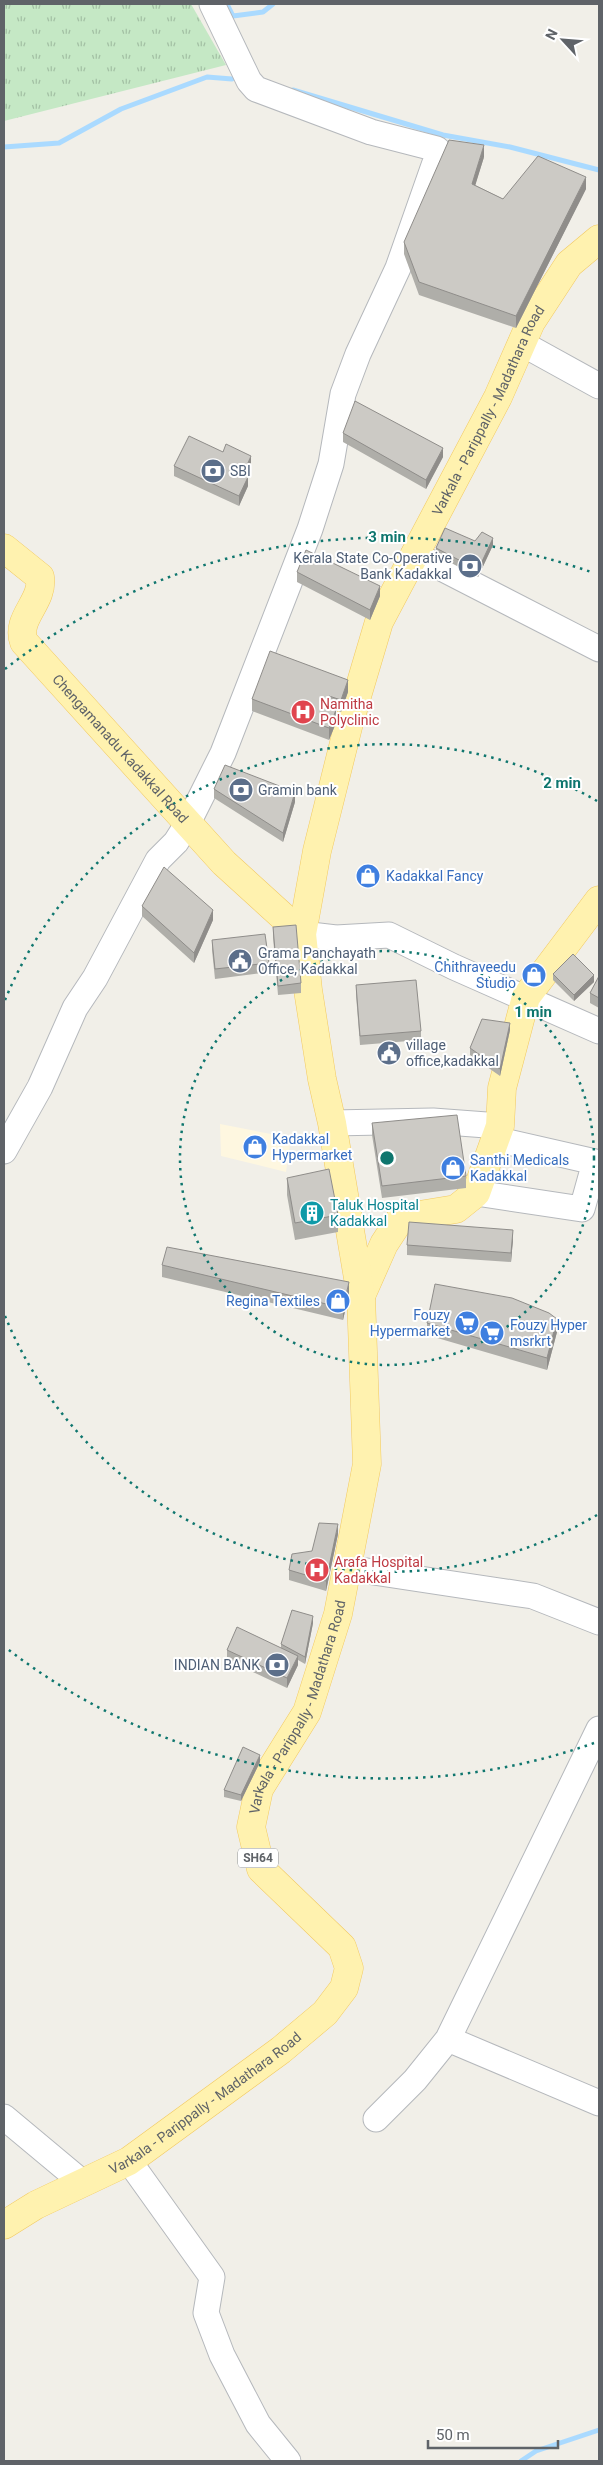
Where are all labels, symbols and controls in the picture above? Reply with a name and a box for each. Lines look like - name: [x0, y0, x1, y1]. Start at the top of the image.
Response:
- north arrow: [538, 15, 588, 65]
- text: N: [542, 26, 561, 42]
- street label: Varkala - Parippally - Madathara Road: [429, 303, 548, 518]
- bank icon: SBI: [200, 458, 226, 484]
- place label: SBI: [230, 463, 251, 479]
- text: 3 min: [368, 528, 406, 546]
- place label: Kerala State Co-Operative Bank Kadakkal: [293, 550, 452, 582]
- bank icon: Kerala State Co-Operative Bank Kadakkal: [457, 553, 483, 579]
- street label: Chengamanadu Kadakkal Road: [49, 671, 192, 826]
- place label: Namitha Polyclinic: [320, 696, 379, 728]
- hospital icon: Namitha Polyclinic: [290, 699, 316, 725]
- text: 2 min: [543, 774, 581, 792]
- bank icon: Gramin bank: [228, 777, 254, 803]
- place label: Gramin bank: [258, 782, 338, 798]
- shop icon: Kadakkal Fancy: [355, 863, 381, 889]
- place label: Kadakkal Fancy: [386, 868, 484, 884]
- place label: Grama Panchayath Office, Kadakkal: [258, 945, 376, 977]
- public building icon: Grama Panchayath Office, Kadakkal: [227, 948, 253, 974]
- place label: Chithraveedu Studio: [434, 959, 516, 991]
- shop icon: Chithraveedu Studio: [521, 962, 547, 988]
- text: 1 min: [514, 1003, 552, 1021]
- place label: village office,kadakkal: [406, 1037, 499, 1069]
- public building icon: village office,kadakkal: [376, 1040, 402, 1066]
- place label: Kadakkal Hypermarket: [272, 1131, 353, 1163]
- shop icon: Kadakkal Hypermarket: [242, 1134, 268, 1160]
- centre of rings: [378, 1149, 396, 1167]
- place label: Santhi Medicals Kadakkal: [470, 1152, 569, 1184]
- shop icon: Santhi Medicals Kadakkal: [440, 1155, 466, 1181]
- place label: Taluk Hospital Kadakkal: [330, 1197, 419, 1229]
- building icon: Taluk Hospital Kadakkal: [299, 1200, 325, 1226]
- shop icon: Regina Textiles: [325, 1288, 351, 1314]
- place label: Regina Textiles: [226, 1293, 320, 1309]
- place label: Fouzy Hypermarket: [370, 1307, 450, 1339]
- supermarket icon: Fouzy Hypermarket: [454, 1310, 480, 1336]
- place label: Fouzy Hyper msrkrt: [510, 1317, 587, 1349]
- supermarket icon: Fouzy Hyper msrkrt: [479, 1320, 505, 1346]
- place label: Arafa Hospital Kadakkal: [334, 1554, 423, 1586]
- hospital icon: Arafa Hospital Kadakkal: [304, 1557, 330, 1583]
- street label: Varkala - Parippally - Madathara Road: [246, 1599, 349, 1815]
- bank icon: INDIAN BANK: [264, 1652, 290, 1678]
- place label: INDIAN BANK: [174, 1657, 260, 1673]
- road number: SH64: [238, 1849, 278, 1868]
- street label: Varkala - Parippally - Madathara Road: [107, 2029, 304, 2177]
- scale bar: [428, 2418, 558, 2450]
- text: 50 m: [436, 2426, 470, 2444]

